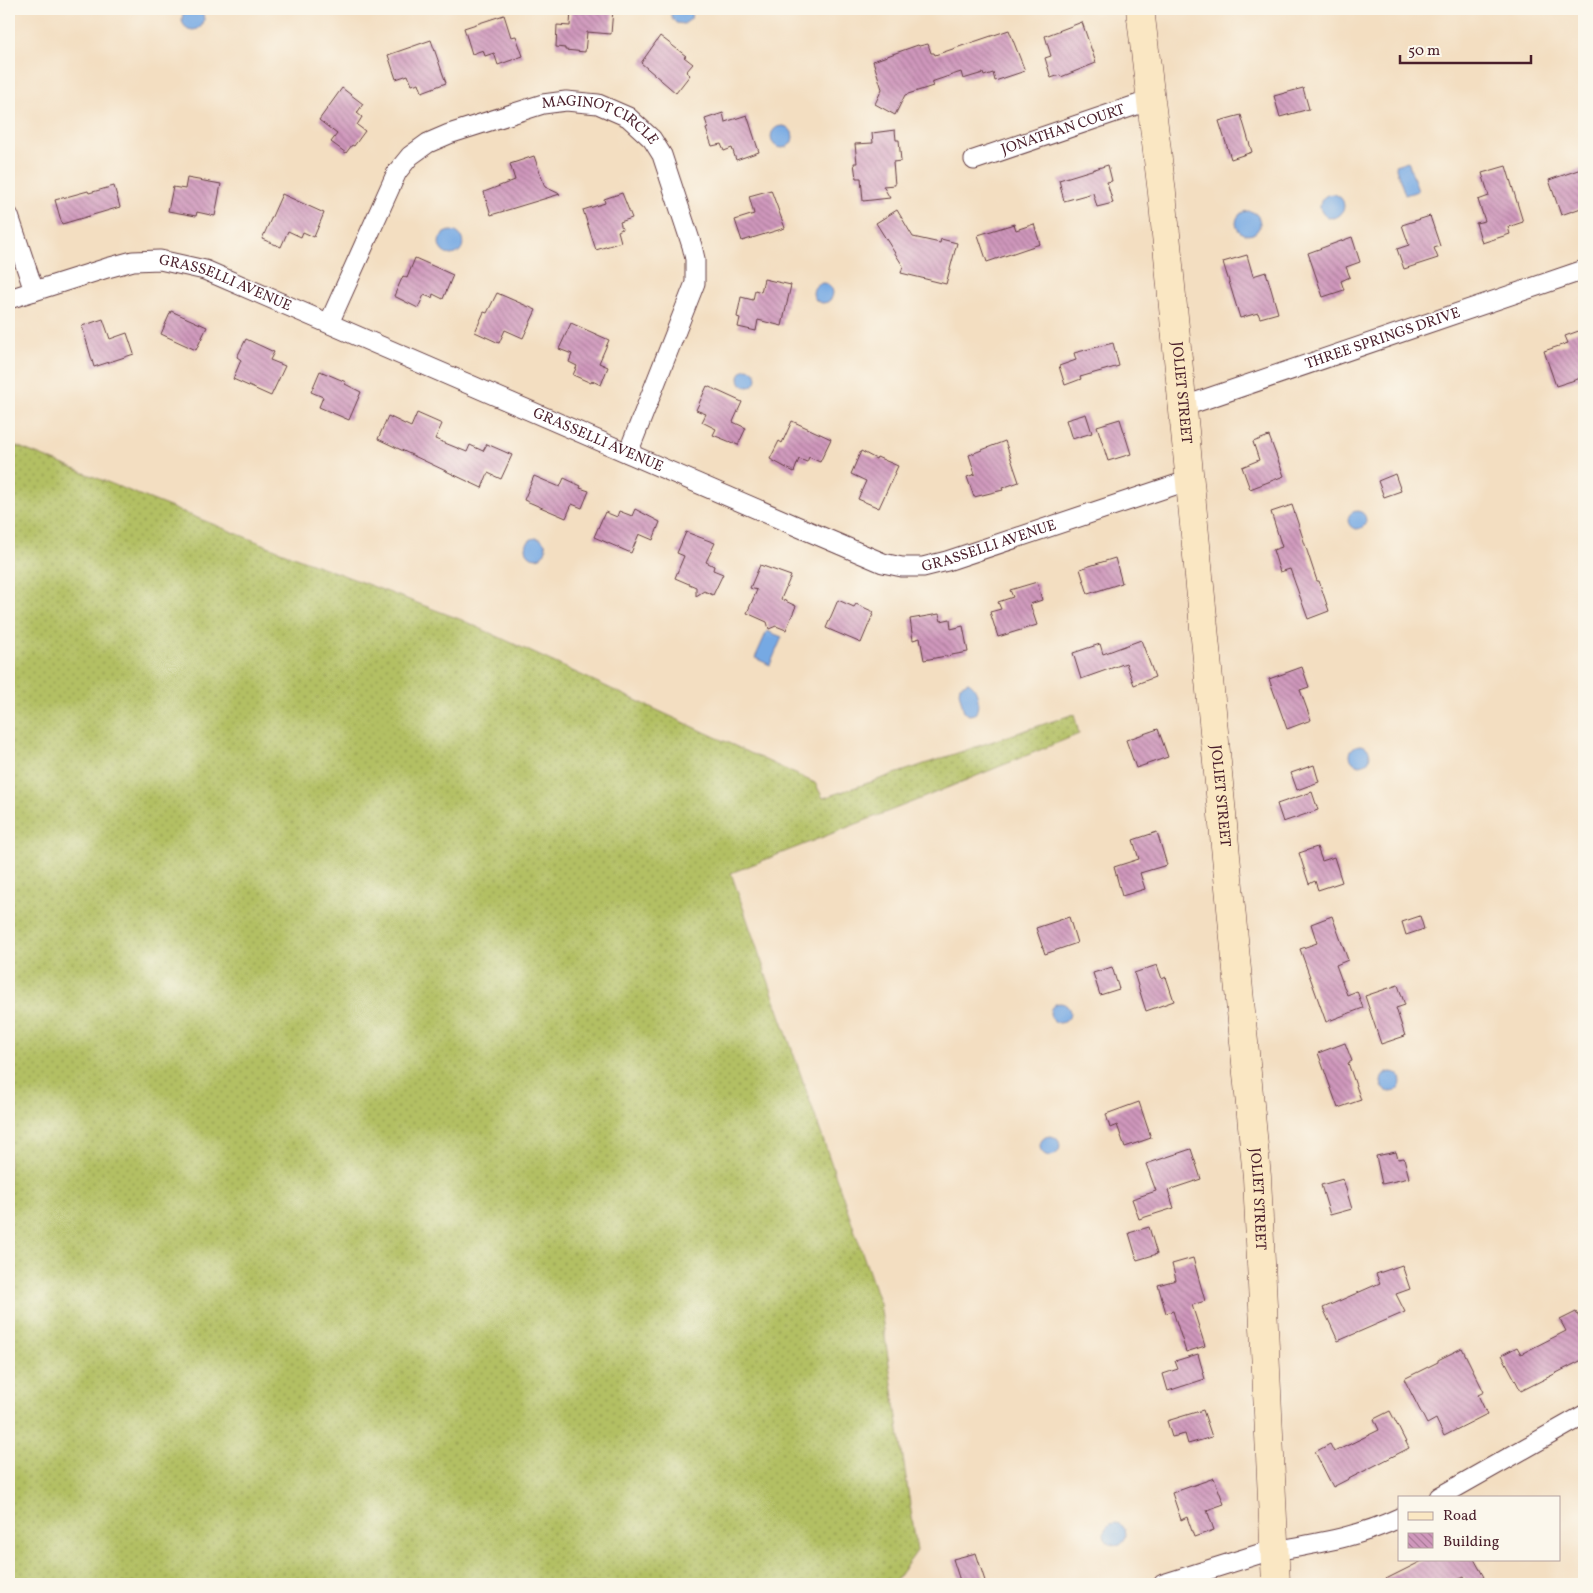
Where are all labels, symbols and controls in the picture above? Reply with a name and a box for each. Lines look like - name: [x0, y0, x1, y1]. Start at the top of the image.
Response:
- scale bar: [1400, 32, 1532, 64]
- text: 50 m: [1408, 41, 1440, 62]
- street label: MAGINOT CIRCLE: [540, 91, 663, 149]
- street label: JONATHAN COURT: [998, 99, 1128, 161]
- street label: GRASSELLI AVENUE: [157, 250, 295, 317]
- street label: THREE SPRINGS DRIVE: [1302, 302, 1463, 375]
- street label: JOLIET STREET: [1166, 341, 1197, 445]
- street label: GRASSELLI AVENUE: [529, 403, 667, 478]
- street label: GRASSELLI AVENUE: [919, 515, 1059, 577]
- street label: JOLIET STREET: [1205, 744, 1236, 848]
- street label: JOLIET STREET: [1244, 1147, 1271, 1251]
- legend: [1398, 1496, 1560, 1560]
- text: Road: [1443, 1506, 1477, 1527]
- text: Building: [1443, 1532, 1500, 1553]

